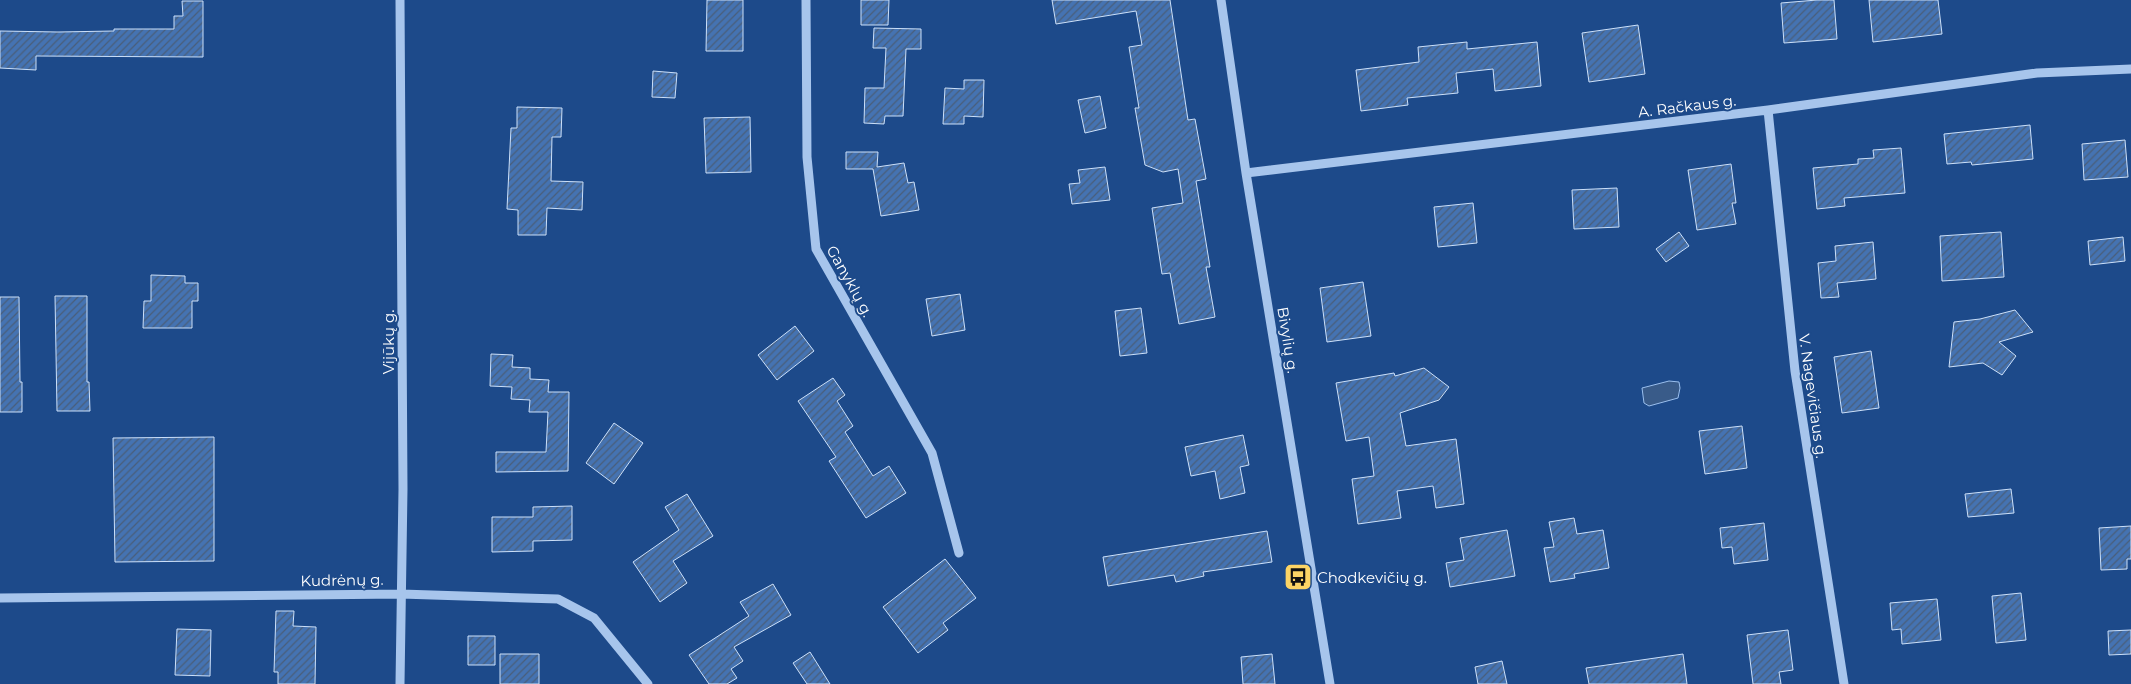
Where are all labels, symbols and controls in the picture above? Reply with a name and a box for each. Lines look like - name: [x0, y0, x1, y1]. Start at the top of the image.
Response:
- street label: A. Račkaus g.: [1637, 91, 1737, 121]
- street label: Ganyklų g.: [823, 242, 877, 320]
- street label: Bivylių g.: [1273, 305, 1303, 375]
- street label: Vijūkų g.: [379, 310, 398, 374]
- street label: V. Nagevičiaus g.: [1795, 333, 1831, 459]
- bus stop icon: Chodkevičių g.: [1283, 562, 1313, 592]
- place label: Chodkevičių g.: [1317, 568, 1427, 587]
- street label: Kudrėnų g.: [300, 570, 384, 590]

